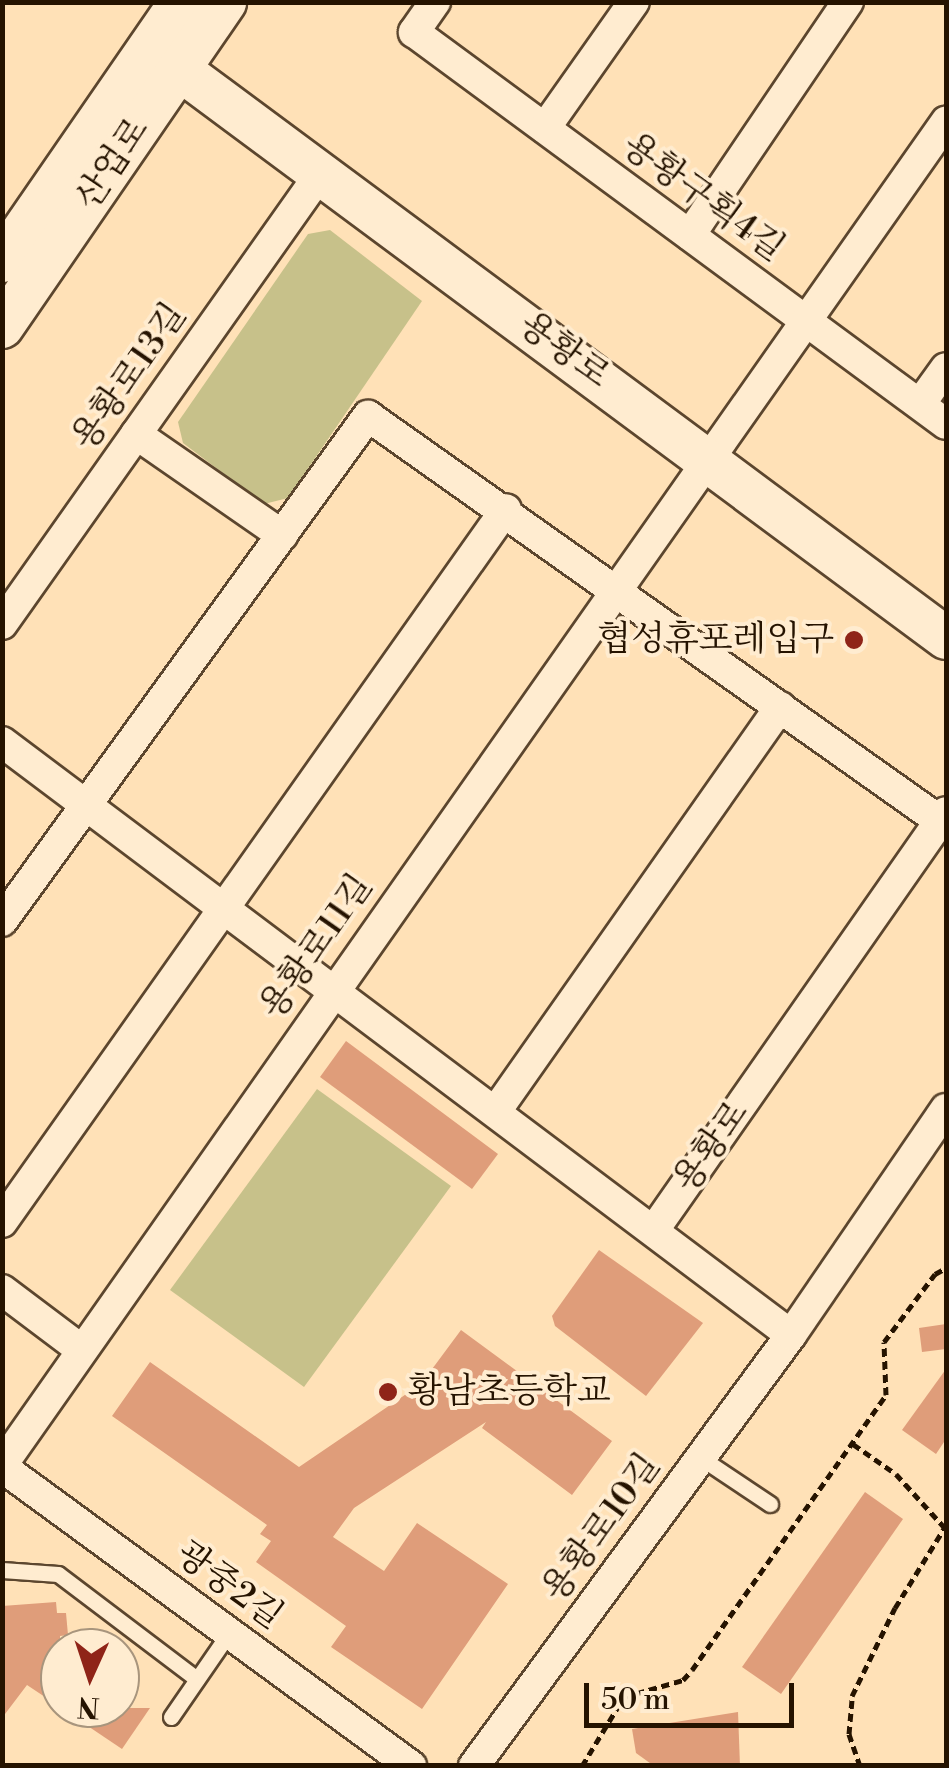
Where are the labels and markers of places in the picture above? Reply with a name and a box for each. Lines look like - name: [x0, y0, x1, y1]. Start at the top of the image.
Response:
- place label: 협성휴포레입구: [597, 619, 834, 661]
- marker: 협성휴포레입구: [843, 629, 865, 651]
- place label: 황남초등학교: [408, 1371, 611, 1413]
- marker: 황남초등학교: [377, 1381, 399, 1403]

